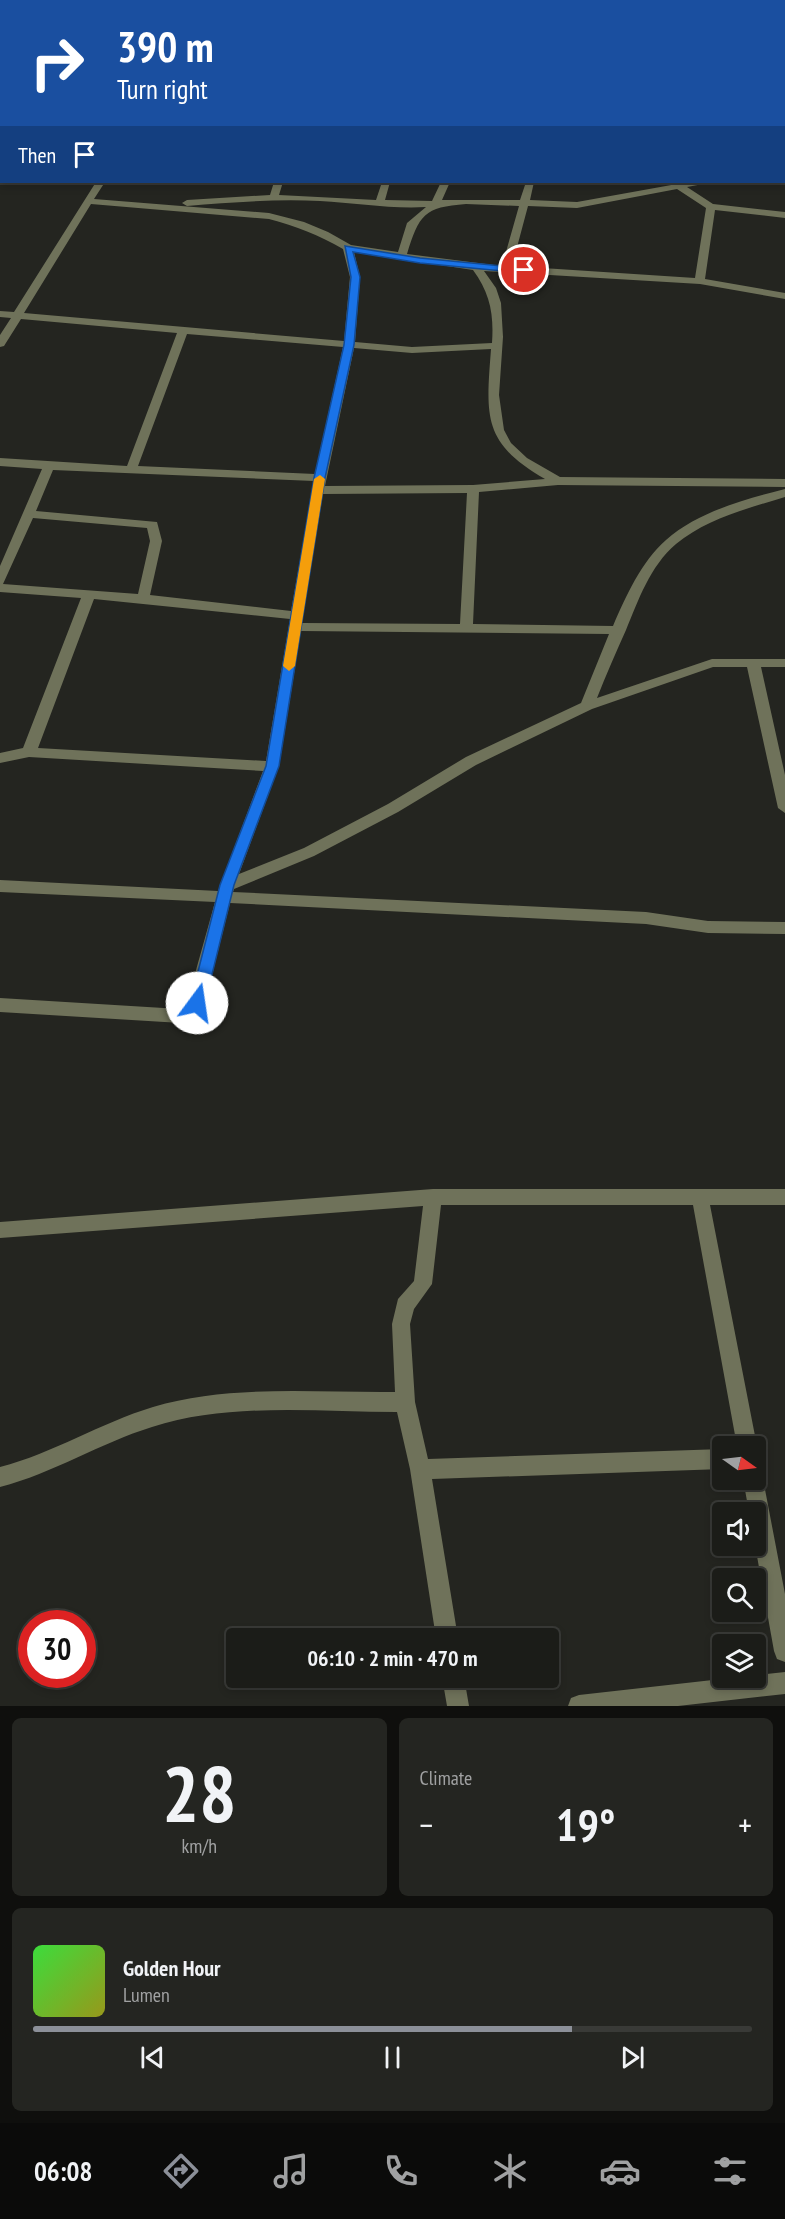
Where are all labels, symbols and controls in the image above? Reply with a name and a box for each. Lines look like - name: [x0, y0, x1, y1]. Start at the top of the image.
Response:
- text: 390 m: [117, 19, 214, 74]
- icon: right: [18, 24, 96, 102]
- text: Turn right: [117, 72, 208, 106]
- icon: arrive: [68, 138, 101, 171]
- text: Then: [18, 141, 56, 169]
- pin: [498, 244, 549, 295]
- icon: arrive: [507, 253, 540, 286]
- position arrow: [165, 971, 229, 1035]
- north arrow: [712, 1436, 766, 1490]
- map controls: [712, 1436, 766, 1688]
- button: sound: [712, 1502, 766, 1556]
- button: search: [712, 1568, 766, 1622]
- speed limit sign: 30: [18, 1610, 96, 1688]
- button: layers: [712, 1634, 766, 1688]
- text: 06:10 · 2 min · 470 m: [307, 1644, 478, 1672]
- text: 28: [162, 1743, 237, 1844]
- text: Climate: [420, 1765, 472, 1791]
- text: 19°: [556, 1795, 615, 1853]
- text: −: [420, 1803, 433, 1846]
- text: +: [738, 1803, 752, 1846]
- text: km/h: [182, 1833, 217, 1859]
- text: Golden Hour: [123, 1954, 221, 1982]
- text: Lumen: [123, 1982, 170, 2008]
- icon: previous: [136, 2041, 169, 2074]
- icon: pause: [376, 2041, 409, 2074]
- icon: next: [616, 2041, 649, 2074]
- icon: directions: [160, 2150, 202, 2192]
- icon: music: [270, 2150, 312, 2192]
- icon: phone: [380, 2150, 422, 2192]
- icon: climate: [489, 2150, 531, 2192]
- icon: car: [599, 2150, 641, 2192]
- icon: filters: [709, 2150, 751, 2192]
- text: 06:08: [34, 2154, 92, 2188]

